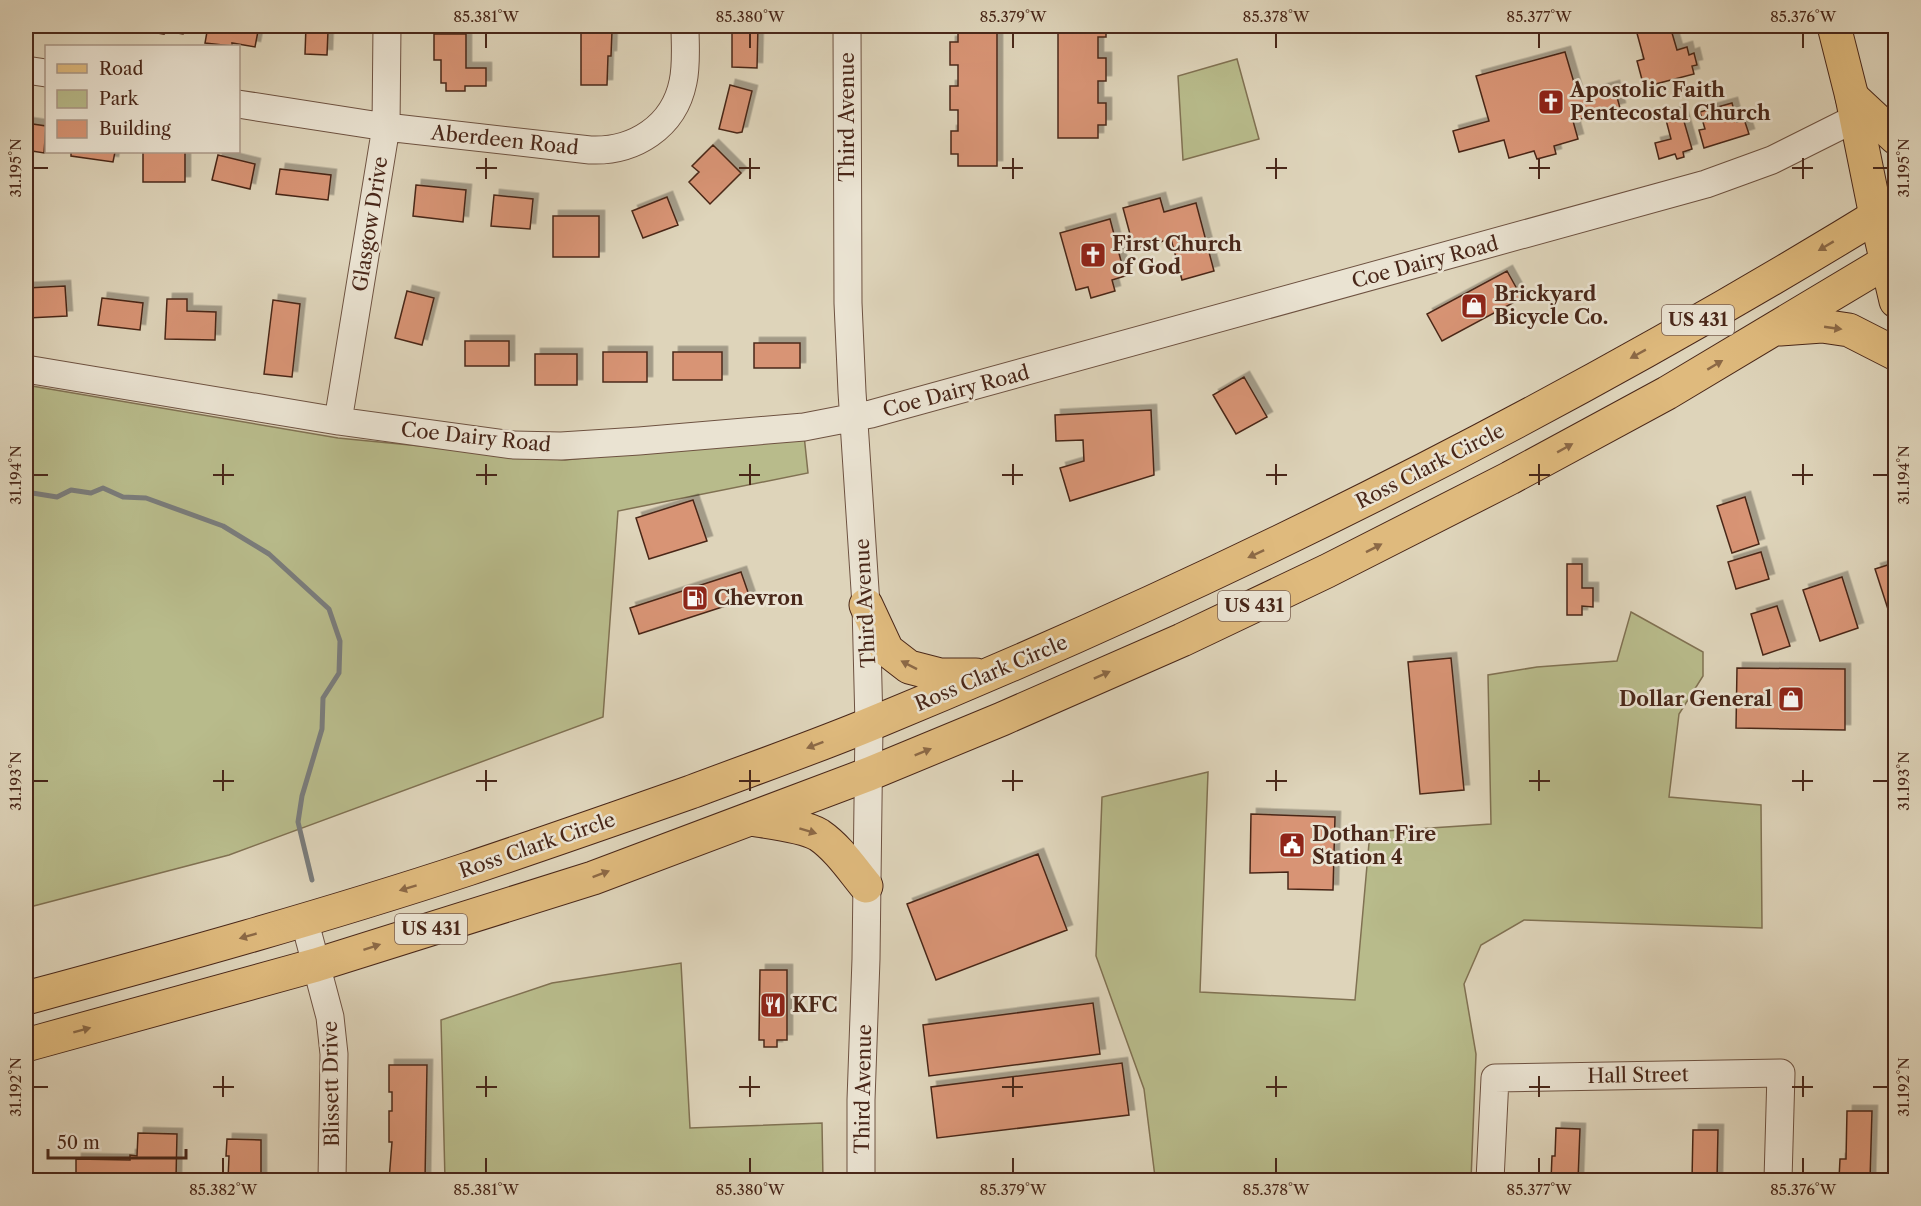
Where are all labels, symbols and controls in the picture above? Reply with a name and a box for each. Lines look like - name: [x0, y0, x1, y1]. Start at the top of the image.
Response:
- text: 85.381°W: [453, 7, 519, 26]
- text: 85.380°W: [715, 7, 785, 26]
- text: 85.379°W: [980, 7, 1047, 26]
- text: 85.378°W: [1243, 7, 1310, 26]
- text: 85.377°W: [1506, 7, 1572, 26]
- text: 85.376°W: [1770, 7, 1837, 26]
- legend: [45, 45, 240, 153]
- street label: Third Avenue: [835, 52, 859, 182]
- text: Road: [99, 58, 144, 80]
- place label: Apostolic Faith Pentecostal Church: [1569, 78, 1771, 125]
- church icon: Apostolic Faith Pentecostal Church: [1536, 87, 1566, 117]
- text: Park: [99, 88, 140, 110]
- text: Building: [99, 118, 171, 140]
- street label: Aberdeen Road: [429, 120, 580, 160]
- text: 31.195°N: [6, 138, 25, 198]
- text: 31.195°N: [1894, 138, 1913, 198]
- street label: Glasgow Drive: [347, 155, 393, 293]
- street label: Coe Dairy Road: [1349, 231, 1501, 293]
- place label: First Church of God: [1112, 232, 1242, 279]
- church icon: First Church of God: [1078, 240, 1108, 270]
- one-way arrow: [1817, 241, 1834, 251]
- place label: Brickyard Bicycle Co.: [1494, 282, 1608, 329]
- shop icon: Brickyard Bicycle Co.: [1459, 291, 1489, 321]
- road number: US 431: [1662, 305, 1734, 335]
- one-way arrow: [1824, 323, 1843, 332]
- one-way arrow: [1629, 349, 1646, 359]
- one-way arrow: [1707, 359, 1723, 370]
- street label: Coe Dairy Road: [880, 360, 1032, 422]
- street label: Coe Dairy Road: [400, 417, 552, 457]
- street label: Ross Clark Circle: [1352, 418, 1508, 514]
- one-way arrow: [1557, 443, 1574, 453]
- text: 31.194°N: [6, 445, 25, 505]
- text: 31.194°N: [1894, 445, 1913, 505]
- street label: Third Avenue: [850, 538, 880, 668]
- one-way arrow: [1365, 543, 1382, 553]
- one-way arrow: [1247, 549, 1264, 558]
- fuel station icon: Chevron: [680, 583, 710, 613]
- place label: Chevron: [714, 586, 804, 610]
- road number: US 431: [1218, 591, 1290, 621]
- street label: Ross Clark Circle: [911, 630, 1071, 716]
- one-way arrow: [900, 661, 918, 671]
- one-way arrow: [1093, 670, 1111, 679]
- shop icon: Dollar General: [1776, 684, 1806, 714]
- place label: Dollar General: [1619, 687, 1772, 711]
- one-way arrow: [806, 741, 824, 751]
- one-way arrow: [914, 747, 932, 757]
- text: 31.193°N: [6, 751, 25, 811]
- text: 31.193°N: [1894, 751, 1913, 811]
- street label: Ross Clark Circle: [456, 807, 618, 883]
- place label: Dothan Fire Station 4: [1312, 822, 1436, 869]
- one-way arrow: [799, 827, 817, 836]
- public building icon: Dothan Fire Station 4: [1277, 830, 1307, 860]
- one-way arrow: [593, 869, 611, 879]
- one-way arrow: [399, 884, 417, 893]
- road number: US 431: [395, 914, 467, 944]
- one-way arrow: [239, 931, 257, 941]
- one-way arrow: [363, 942, 381, 951]
- restaurant icon: KFC: [758, 990, 788, 1020]
- place label: KFC: [792, 993, 838, 1017]
- street label: Blissett Drive: [318, 1021, 344, 1147]
- street label: Third Avenue: [850, 1024, 876, 1154]
- one-way arrow: [73, 1025, 91, 1034]
- text: 31.192°N: [6, 1057, 25, 1117]
- text: 31.192°N: [1894, 1057, 1913, 1117]
- street label: Hall Street: [1587, 1062, 1689, 1088]
- scale bar: [48, 1122, 186, 1160]
- text: 50 m: [57, 1132, 100, 1154]
- text: 85.382°W: [189, 1180, 258, 1199]
- text: 85.381°W: [453, 1180, 519, 1199]
- text: 85.380°W: [715, 1180, 785, 1199]
- text: 85.379°W: [980, 1180, 1047, 1199]
- text: 85.378°W: [1243, 1180, 1310, 1199]
- text: 85.377°W: [1506, 1180, 1572, 1199]
- text: 85.376°W: [1770, 1180, 1837, 1199]

